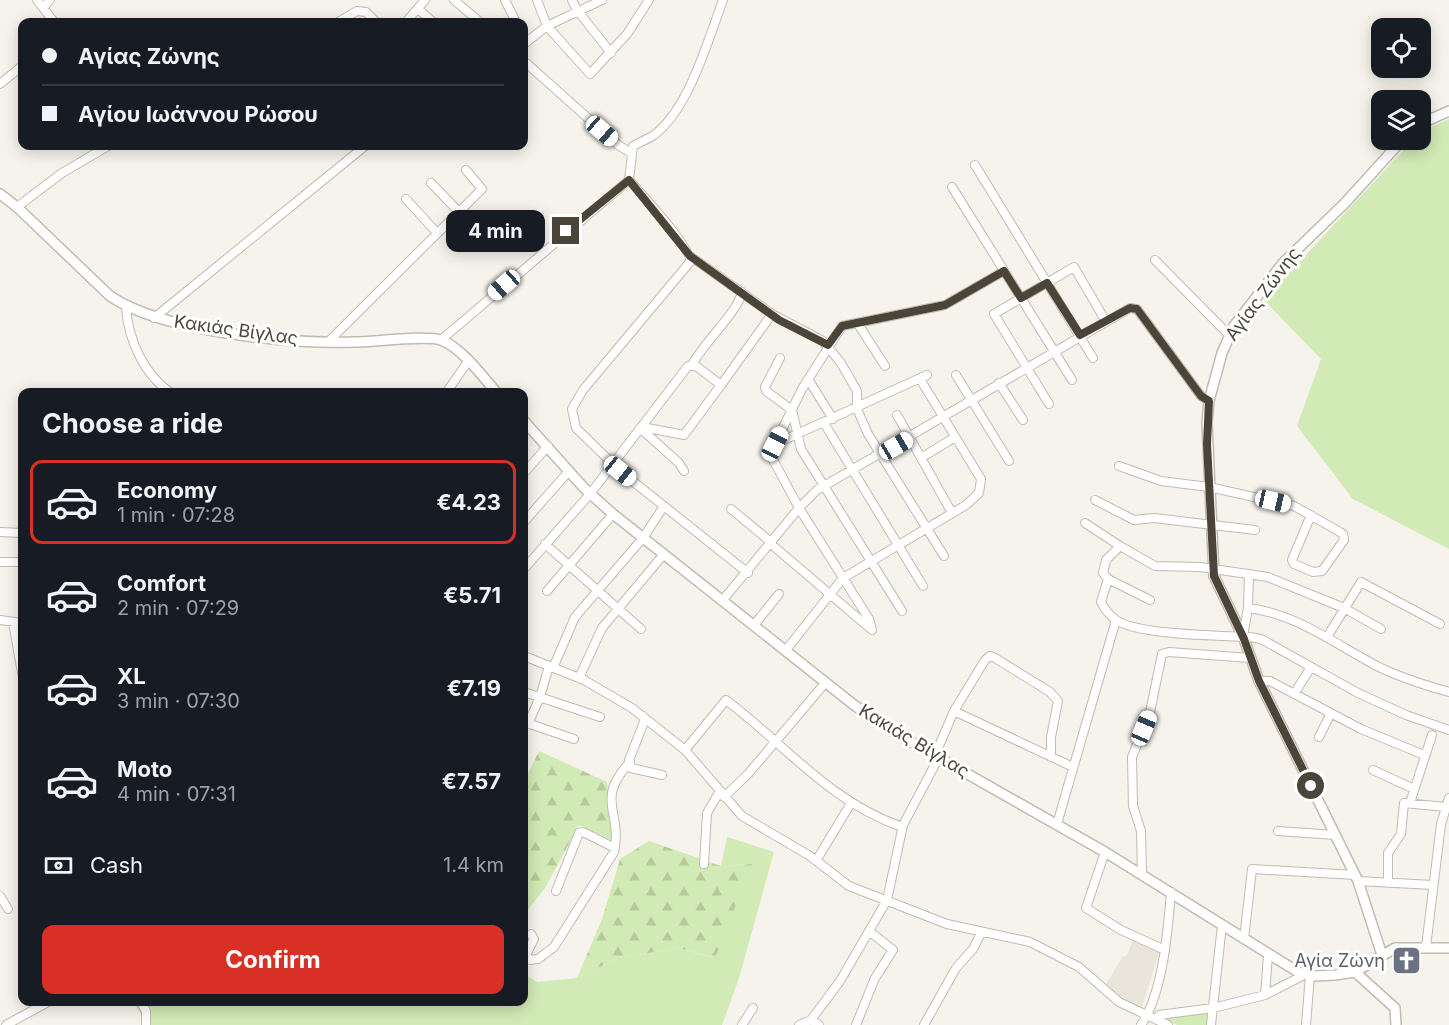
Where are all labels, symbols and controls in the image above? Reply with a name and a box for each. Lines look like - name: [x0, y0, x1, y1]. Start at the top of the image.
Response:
- map controls: [1371, 18, 1431, 150]
- button: locate: [1371, 18, 1431, 78]
- text: Αγίας Ζώνης: [78, 43, 220, 69]
- button: layers: [1371, 90, 1431, 150]
- text: Αγίου Ιωάννου Ρώσου: [78, 101, 318, 127]
- car: [583, 112, 621, 150]
- callout: 4 min: [446, 210, 545, 252]
- route end: [552, 217, 579, 244]
- text: 4 min: [468, 219, 523, 243]
- street label: Αγίας Ζώνης: [1221, 243, 1304, 344]
- car: [485, 266, 523, 304]
- street label: Κακιάς Βίγλας: [173, 310, 299, 349]
- text: Choose a ride: [42, 407, 223, 440]
- car: [759, 424, 791, 464]
- car: [876, 429, 916, 463]
- car: [600, 453, 640, 489]
- icon: car: [45, 475, 99, 529]
- text: Economy: [117, 477, 217, 503]
- car: [1253, 488, 1293, 514]
- text: €4.23: [436, 489, 501, 515]
- text: 1 min · 07:28: [117, 503, 235, 527]
- icon: car: [45, 568, 99, 622]
- text: Comfort: [117, 570, 206, 596]
- text: €5.71: [443, 582, 501, 608]
- text: 2 min · 07:29: [117, 596, 239, 620]
- icon: car: [45, 661, 99, 715]
- text: XL: [117, 663, 146, 689]
- text: €7.19: [447, 675, 501, 701]
- text: 3 min · 07:30: [117, 689, 240, 713]
- street label: Κακιάς Βίγλας: [855, 699, 973, 782]
- car: [1129, 708, 1159, 748]
- icon: car: [45, 754, 99, 808]
- text: Moto: [117, 756, 172, 782]
- text: €7.57: [442, 768, 501, 794]
- route start: [1297, 772, 1324, 799]
- text: 4 min · 07:31: [117, 782, 236, 806]
- icon: cash: [42, 849, 75, 882]
- text: Cash: [90, 852, 143, 878]
- text: 1.4 km: [443, 853, 504, 877]
- button: Confirm: [42, 925, 504, 994]
- church icon: Αγία Ζώνη: [1390, 945, 1422, 977]
- place label: Αγία Ζώνη: [1294, 950, 1385, 971]

